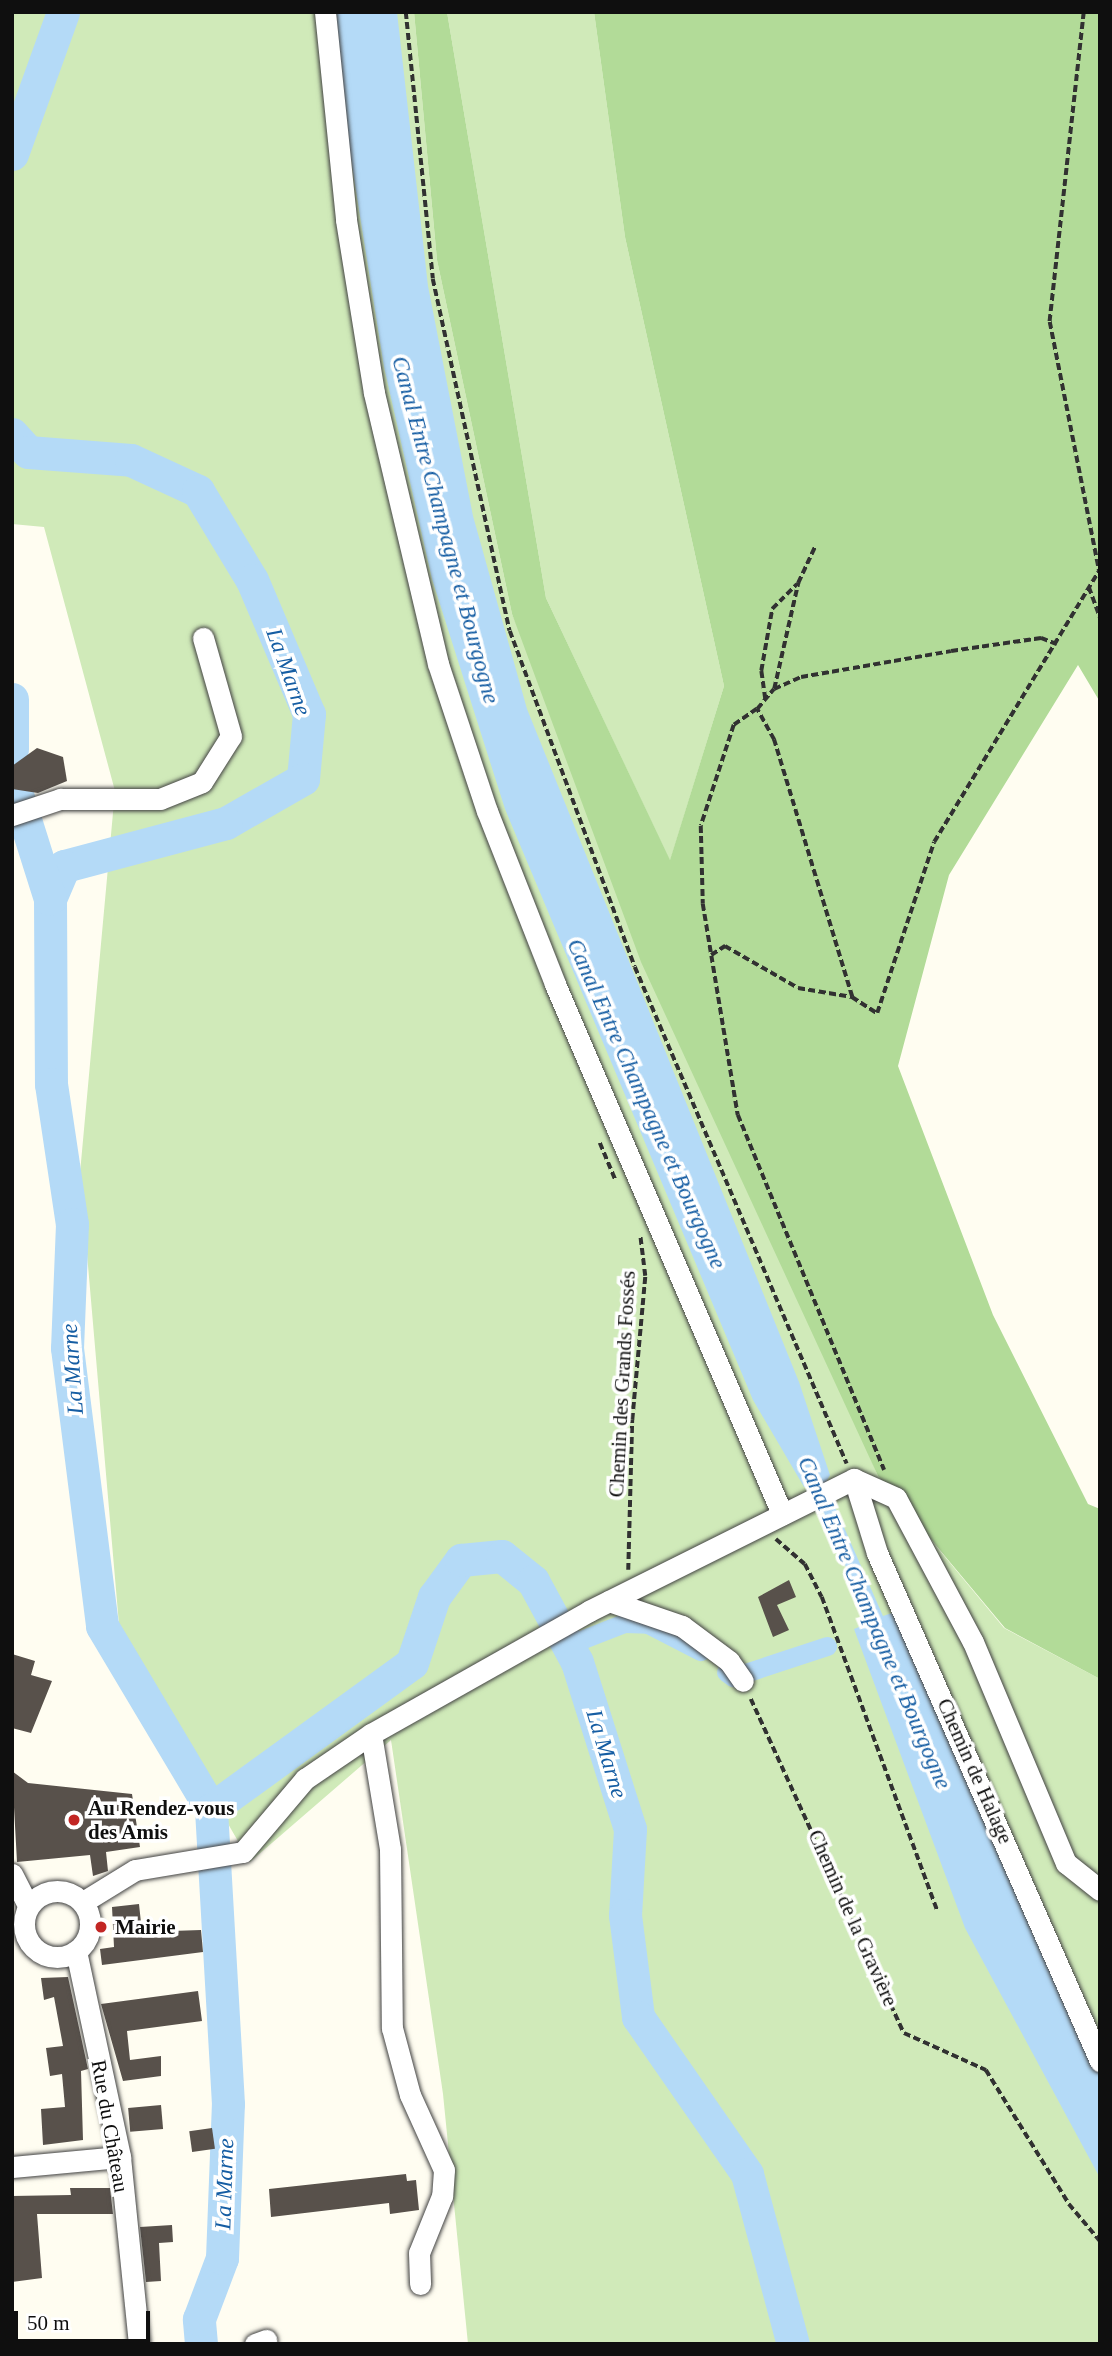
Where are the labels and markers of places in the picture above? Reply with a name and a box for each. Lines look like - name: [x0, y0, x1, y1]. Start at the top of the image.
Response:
- place label: Au Rendez-vous des Amis: [88, 1795, 234, 1845]
- marker: Au Rendez-vous des Amis: [66, 1812, 82, 1828]
- place label: Mairie: [115, 1914, 176, 1940]
- marker: Mairie: [93, 1919, 109, 1935]

